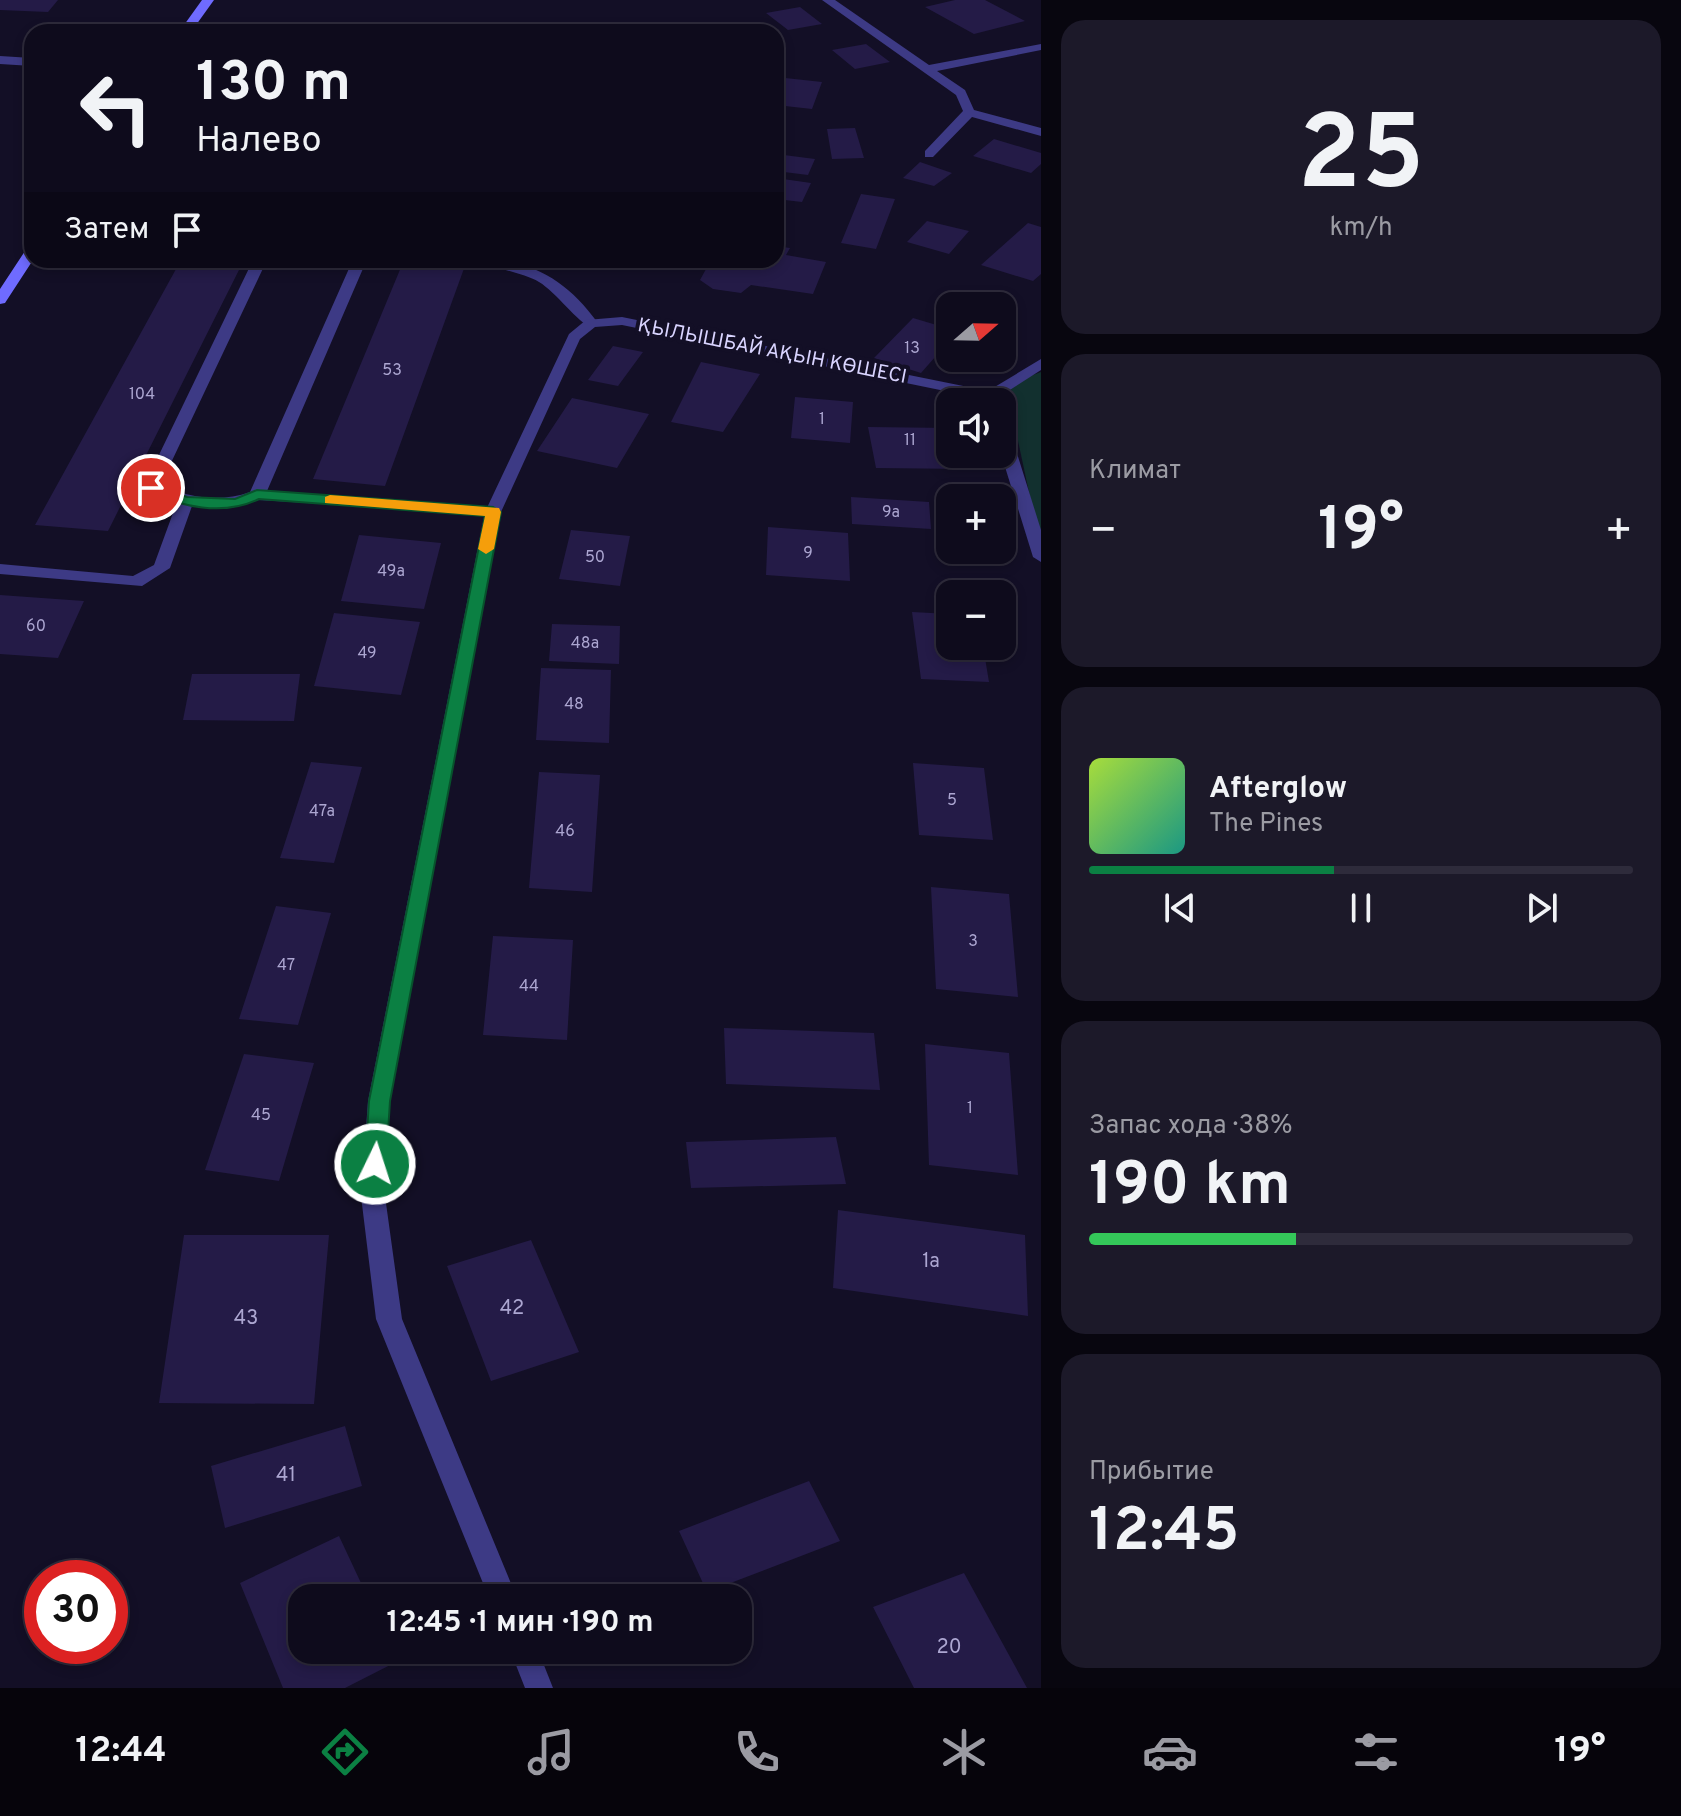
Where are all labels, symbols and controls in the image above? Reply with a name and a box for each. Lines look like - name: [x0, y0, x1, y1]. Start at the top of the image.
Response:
- text: 130 m: [196, 50, 351, 120]
- icon: left: [64, 56, 168, 160]
- text: 25: [1297, 94, 1425, 226]
- text: Налево: [196, 119, 322, 165]
- icon: arrive: [165, 208, 209, 252]
- text: Затем: [64, 212, 149, 249]
- text: km/h: [1329, 212, 1393, 245]
- north arrow: [936, 292, 1016, 372]
- map controls: [936, 292, 1016, 660]
- street label: ҚЫЛЫШБАЙ АҚЫН КӨШЕСІ: [635, 311, 909, 391]
- house number: 13: [904, 339, 920, 359]
- house number: 53: [382, 361, 402, 381]
- house number: 104: [129, 385, 155, 405]
- button: sound: [936, 388, 1016, 468]
- house number: 1: [819, 410, 825, 430]
- house number: 11: [904, 431, 916, 451]
- pin: [117, 454, 185, 522]
- text: Климат: [1089, 455, 1181, 488]
- icon: arrive: [129, 466, 173, 510]
- button: +: [936, 484, 1016, 564]
- text: 19°: [1318, 495, 1404, 571]
- house number: 9а: [882, 503, 900, 523]
- text: −: [1089, 505, 1117, 561]
- text: +: [1605, 505, 1633, 561]
- house number: 9: [803, 544, 813, 564]
- house number: 50: [585, 548, 605, 568]
- house number: 49а: [377, 562, 405, 582]
- button: −: [936, 580, 1016, 660]
- house number: 60: [26, 617, 46, 637]
- house number: 48а: [571, 634, 599, 654]
- house number: 49: [357, 644, 377, 664]
- house number: 48: [564, 695, 584, 715]
- text: Afterglow: [1209, 771, 1347, 808]
- house number: 5: [947, 791, 957, 811]
- house number: 47а: [309, 802, 335, 822]
- text: The Pines: [1209, 808, 1323, 841]
- house number: 46: [555, 822, 575, 842]
- icon: previous: [1158, 886, 1202, 930]
- icon: pause: [1339, 886, 1383, 930]
- icon: next: [1520, 886, 1564, 930]
- house number: 3: [968, 932, 978, 952]
- house number: 47: [277, 956, 295, 976]
- house number: 44: [519, 977, 539, 997]
- house number: 1: [967, 1099, 973, 1119]
- house number: 45: [251, 1106, 271, 1126]
- text: Запас хода · 38%: [1089, 1110, 1293, 1143]
- position arrow: [333, 1122, 417, 1206]
- text: 190 km: [1089, 1150, 1291, 1226]
- house number: 1а: [922, 1249, 940, 1275]
- house number: 42: [500, 1296, 524, 1322]
- house number: 43: [234, 1306, 258, 1332]
- text: Прибытие: [1089, 1456, 1214, 1489]
- house number: 41: [276, 1463, 296, 1489]
- text: 12:45: [1089, 1496, 1239, 1572]
- speed limit sign: 30: [24, 1560, 128, 1664]
- text: 12:45 · 1 мин · 190 m: [386, 1605, 654, 1642]
- house number: 20: [936, 1635, 962, 1661]
- icon: directions: [317, 1724, 373, 1780]
- icon: music: [523, 1724, 579, 1780]
- icon: phone: [729, 1724, 785, 1780]
- icon: climate: [936, 1724, 992, 1780]
- icon: car: [1142, 1724, 1198, 1780]
- icon: filters: [1348, 1724, 1404, 1780]
- text: 12:44: [75, 1729, 167, 1775]
- text: 19°: [1554, 1729, 1606, 1775]

